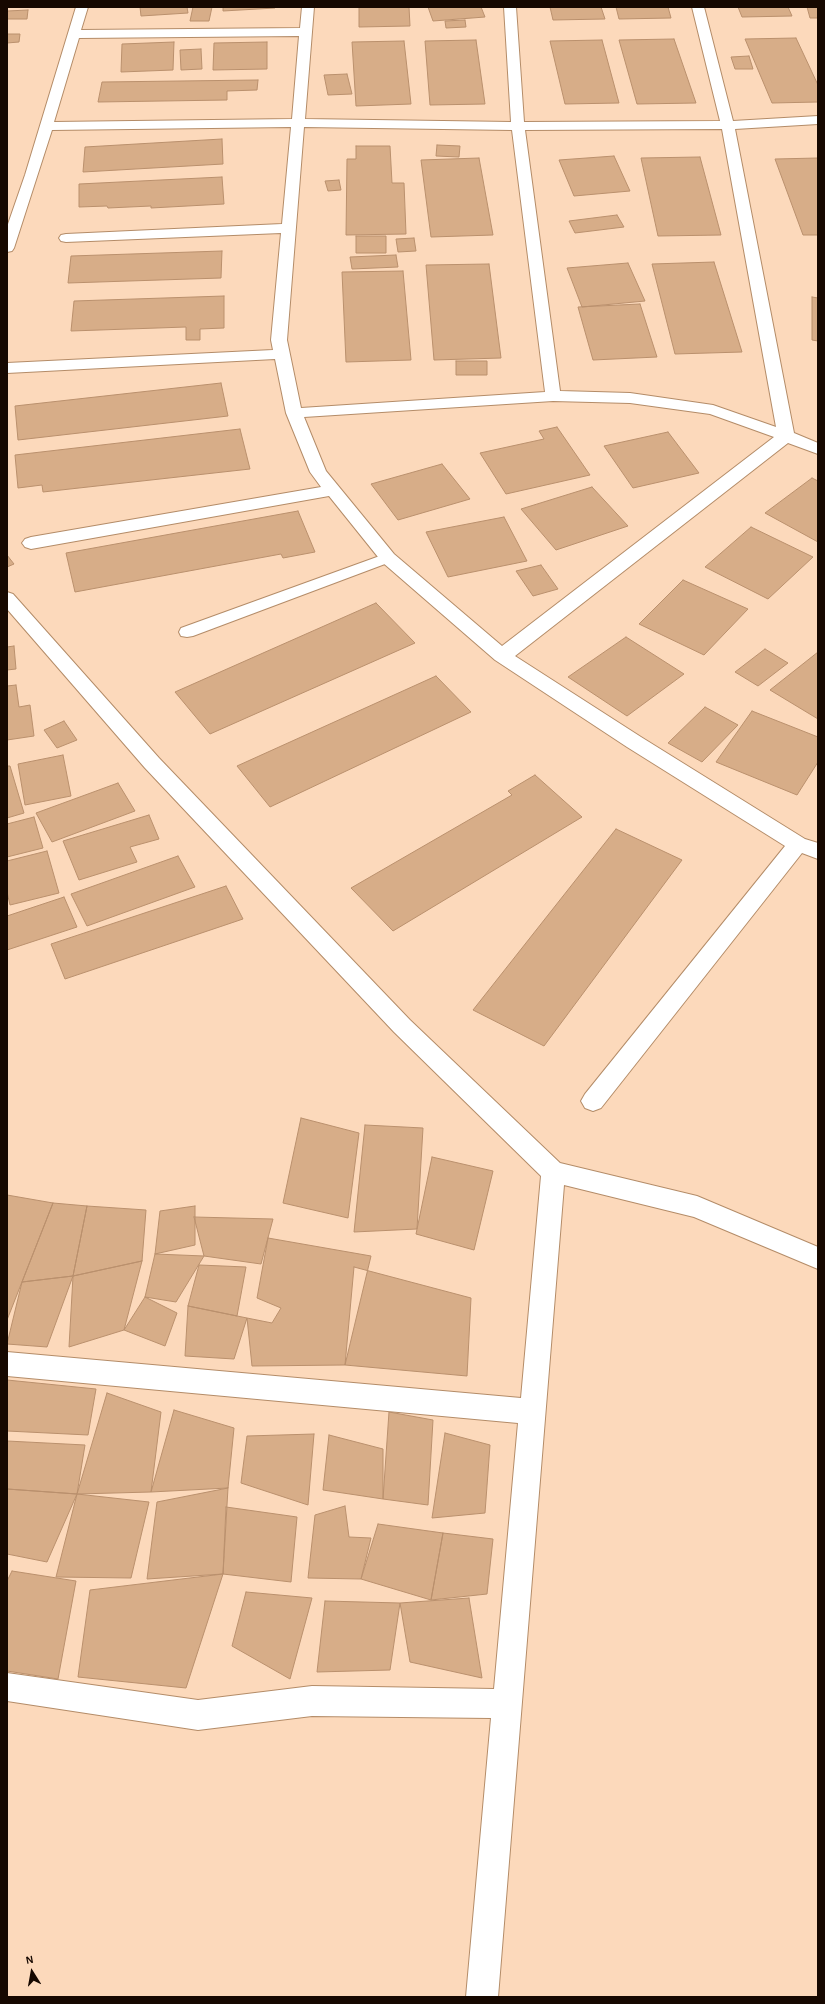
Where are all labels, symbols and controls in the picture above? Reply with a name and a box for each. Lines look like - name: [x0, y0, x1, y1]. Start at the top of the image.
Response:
- north arrow: [12, 1952, 52, 1992]
- text: N: [25, 1954, 34, 1966]

